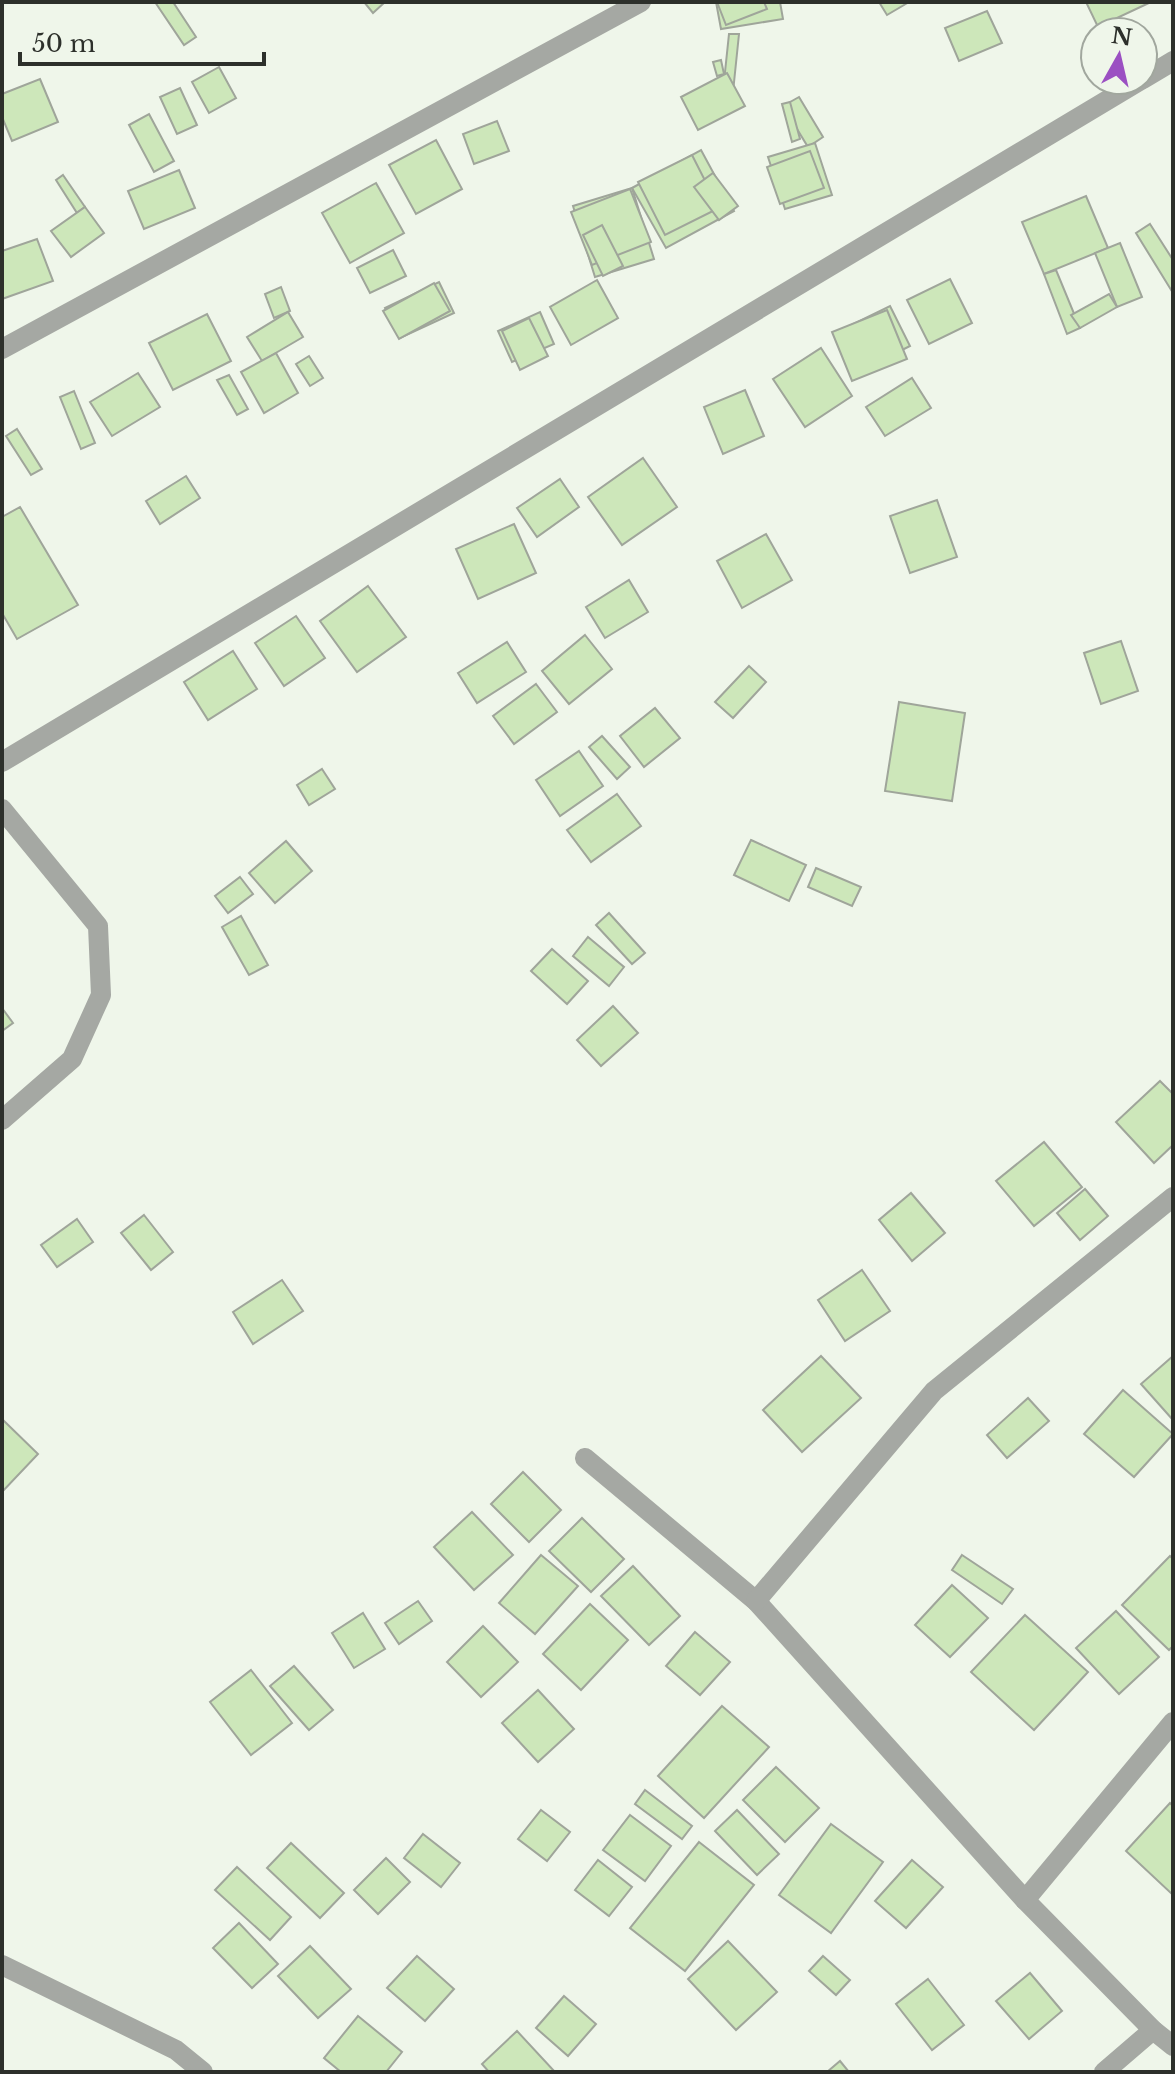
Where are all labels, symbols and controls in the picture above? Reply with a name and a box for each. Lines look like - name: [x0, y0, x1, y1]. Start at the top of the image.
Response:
- scale bar: [20, 16, 264, 66]
- north arrow: [1079, 16, 1159, 96]
- text: N: [1110, 22, 1134, 52]
- text: 50 m: [32, 29, 96, 58]

